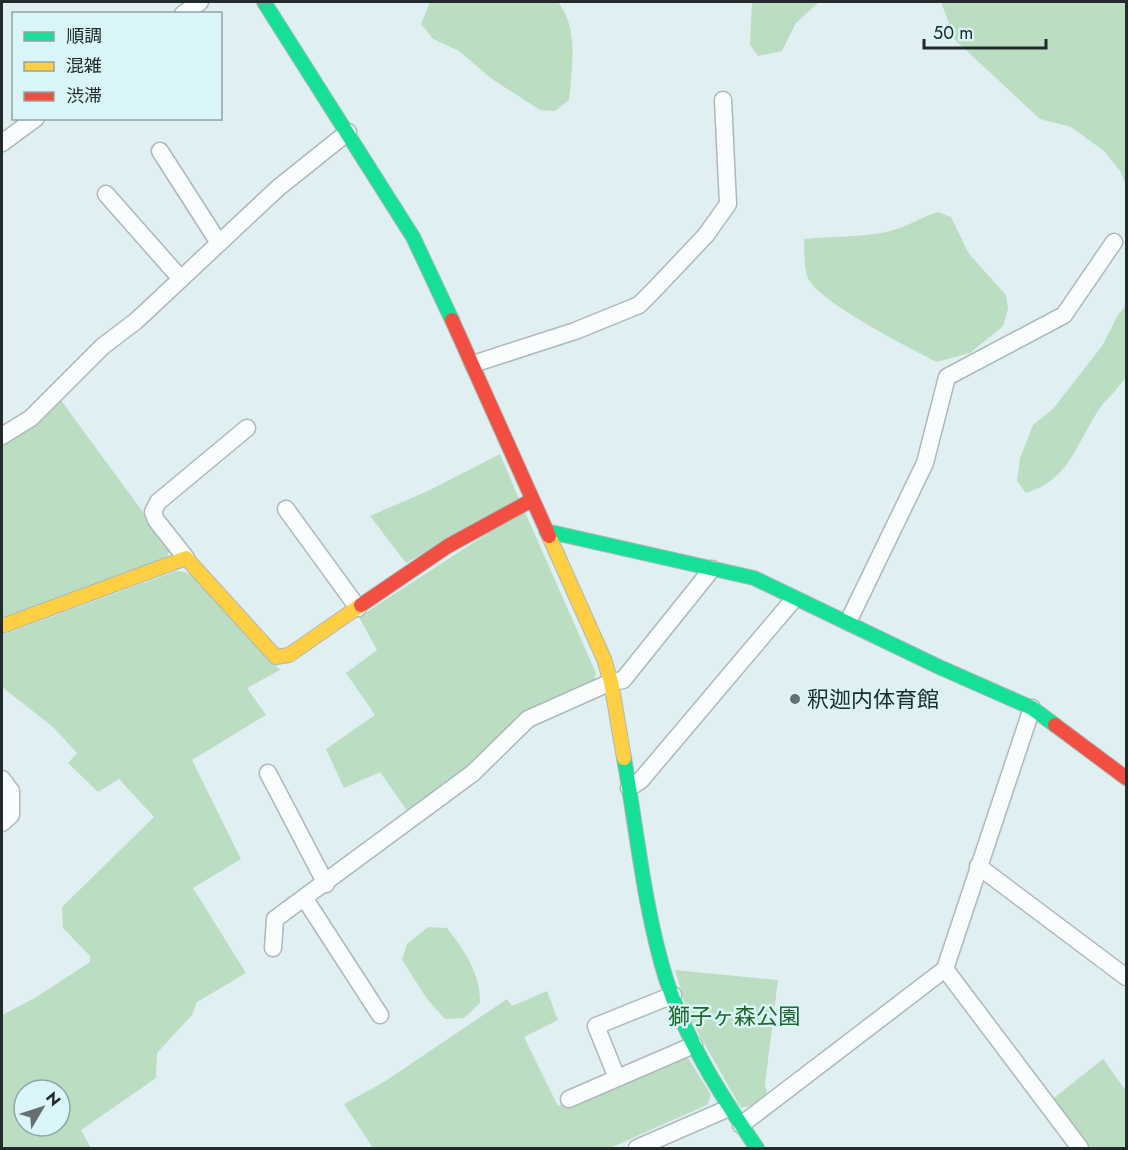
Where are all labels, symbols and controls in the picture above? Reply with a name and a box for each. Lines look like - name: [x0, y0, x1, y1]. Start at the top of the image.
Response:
- legend: [12, 12, 222, 120]
- scale bar: [924, 12, 1046, 50]
- text: 50 m: [933, 20, 973, 46]
- text: 順調: [66, 23, 102, 49]
- text: 混雑: [66, 53, 102, 79]
- text: 渋滞: [66, 83, 102, 109]
- place label: 釈迦内体育館: [807, 683, 939, 715]
- marker: 釈迦内体育館: [788, 692, 802, 706]
- park label: 獅子ヶ森公園: [668, 1000, 800, 1032]
- north arrow: [12, 1078, 72, 1138]
- text: N: [40, 1087, 66, 1111]

